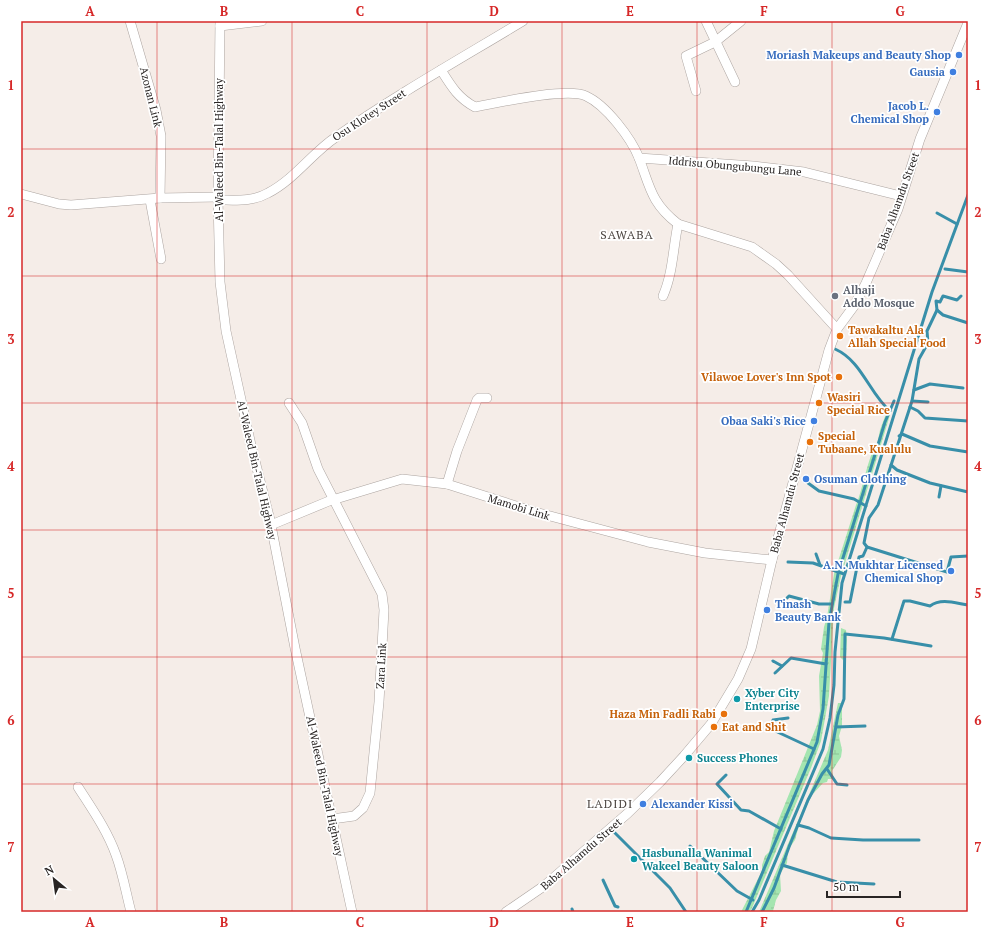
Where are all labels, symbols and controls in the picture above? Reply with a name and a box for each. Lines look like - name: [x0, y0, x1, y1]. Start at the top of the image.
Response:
- text: A: [85, 2, 95, 20]
- text: B: [220, 2, 228, 20]
- text: C: [356, 2, 364, 20]
- text: D: [489, 2, 499, 20]
- text: E: [626, 2, 634, 20]
- text: F: [760, 2, 768, 20]
- text: G: [895, 2, 905, 20]
- place label: Moriash Makeups and Beauty Shop: [766, 48, 951, 62]
- marker: Moriash Makeups and Beauty Shop: [954, 50, 964, 60]
- street label: Azonan Link: [137, 65, 165, 129]
- place label: Gausia: [909, 65, 945, 79]
- marker: Gausia: [948, 67, 958, 77]
- text: 1: [7, 76, 15, 94]
- text: 1: [974, 76, 982, 94]
- street label: Al-Waleed Bin-Talal Highway: [212, 78, 226, 222]
- street label: Osu Klotey Street: [329, 86, 409, 144]
- place label: Jacob L. Chemical Shop: [851, 99, 929, 126]
- marker: Jacob L. Chemical Shop: [932, 107, 942, 117]
- street label: Baba Alhamdu Street: [874, 150, 922, 252]
- street label: Iddrisu Obungubungu Lane: [668, 153, 803, 179]
- text: 2: [7, 203, 15, 221]
- text: 2: [974, 203, 982, 221]
- district label: SAWABA: [600, 227, 654, 242]
- place label: Alhaji Addo Mosque: [843, 283, 915, 310]
- marker: Alhaji Addo Mosque: [830, 291, 840, 301]
- place label: Tawakaltu Ala Allah Special Food: [848, 323, 946, 350]
- text: 3: [7, 330, 15, 348]
- text: 3: [974, 330, 982, 348]
- marker: Tawakaltu Ala Allah Special Food: [835, 331, 845, 341]
- place label: Vilawoe Lover's Inn Spot: [701, 370, 832, 384]
- marker: Vilawoe Lover's Inn Spot: [834, 372, 844, 382]
- place label: Wasiri Special Rice: [827, 390, 890, 417]
- marker: Wasiri Special Rice: [814, 398, 824, 408]
- street label: Al-Waleed Bin-Talal Highway: [234, 399, 280, 542]
- place label: Obaa Saki's Rice: [721, 414, 806, 428]
- marker: Obaa Saki's Rice: [809, 416, 819, 426]
- place label: Special Tubaane, Kualulu: [818, 429, 911, 456]
- marker: Special Tubaane, Kualulu: [805, 437, 815, 447]
- street label: Baba Alhamdu Street: [767, 451, 807, 555]
- text: 4: [7, 457, 15, 475]
- text: 4: [974, 457, 982, 475]
- place label: Osuman Clothing: [814, 472, 907, 486]
- marker: Osuman Clothing: [801, 474, 811, 484]
- street label: Mamobi Link: [486, 491, 552, 523]
- place label: A.N. Mukhtar Licensed Chemical Shop: [823, 558, 943, 585]
- marker: A.N. Mukhtar Licensed Chemical Shop: [946, 566, 956, 576]
- text: 5: [7, 584, 15, 602]
- text: 5: [974, 584, 982, 602]
- place label: Tinash Beauty Bank: [775, 597, 841, 624]
- marker: Tinash Beauty Bank: [762, 605, 772, 615]
- street label: Zara Link: [373, 642, 389, 689]
- place label: Xyber City Enterprise: [745, 686, 800, 713]
- marker: Xyber City Enterprise: [732, 694, 742, 704]
- place label: Haza Min Fadli Rabi: [609, 707, 716, 721]
- marker: Haza Min Fadli Rabi: [719, 709, 729, 719]
- text: 6: [7, 711, 15, 729]
- text: 6: [974, 711, 982, 729]
- street label: Al-Waleed Bin-Talal Highway: [303, 714, 347, 858]
- place label: Eat and Shit: [722, 720, 787, 734]
- marker: Eat and Shit: [709, 722, 719, 732]
- place label: Success Phones: [697, 751, 778, 765]
- marker: Success Phones: [684, 753, 694, 763]
- district label: LADIDI: [587, 796, 633, 811]
- place label: Alexander Kissi: [651, 797, 733, 811]
- marker: Alexander Kissi: [638, 799, 648, 809]
- street label: Baba Alhamdu Street: [537, 815, 625, 893]
- text: 7: [7, 838, 15, 856]
- text: 7: [974, 838, 982, 856]
- place label: Hasbunalla Wanimal Wakeel Beauty Saloon: [642, 846, 759, 873]
- marker: Hasbunalla Wanimal Wakeel Beauty Saloon: [629, 854, 639, 864]
- north arrow: [34, 859, 74, 899]
- text: N: [42, 862, 57, 878]
- scale bar: [827, 873, 900, 899]
- text: 50 m: [833, 879, 860, 894]
- text: A: [85, 913, 95, 931]
- text: B: [220, 913, 228, 931]
- text: C: [356, 913, 364, 931]
- text: D: [489, 913, 499, 931]
- text: E: [626, 913, 634, 931]
- text: F: [760, 913, 768, 931]
- text: G: [895, 913, 905, 931]

